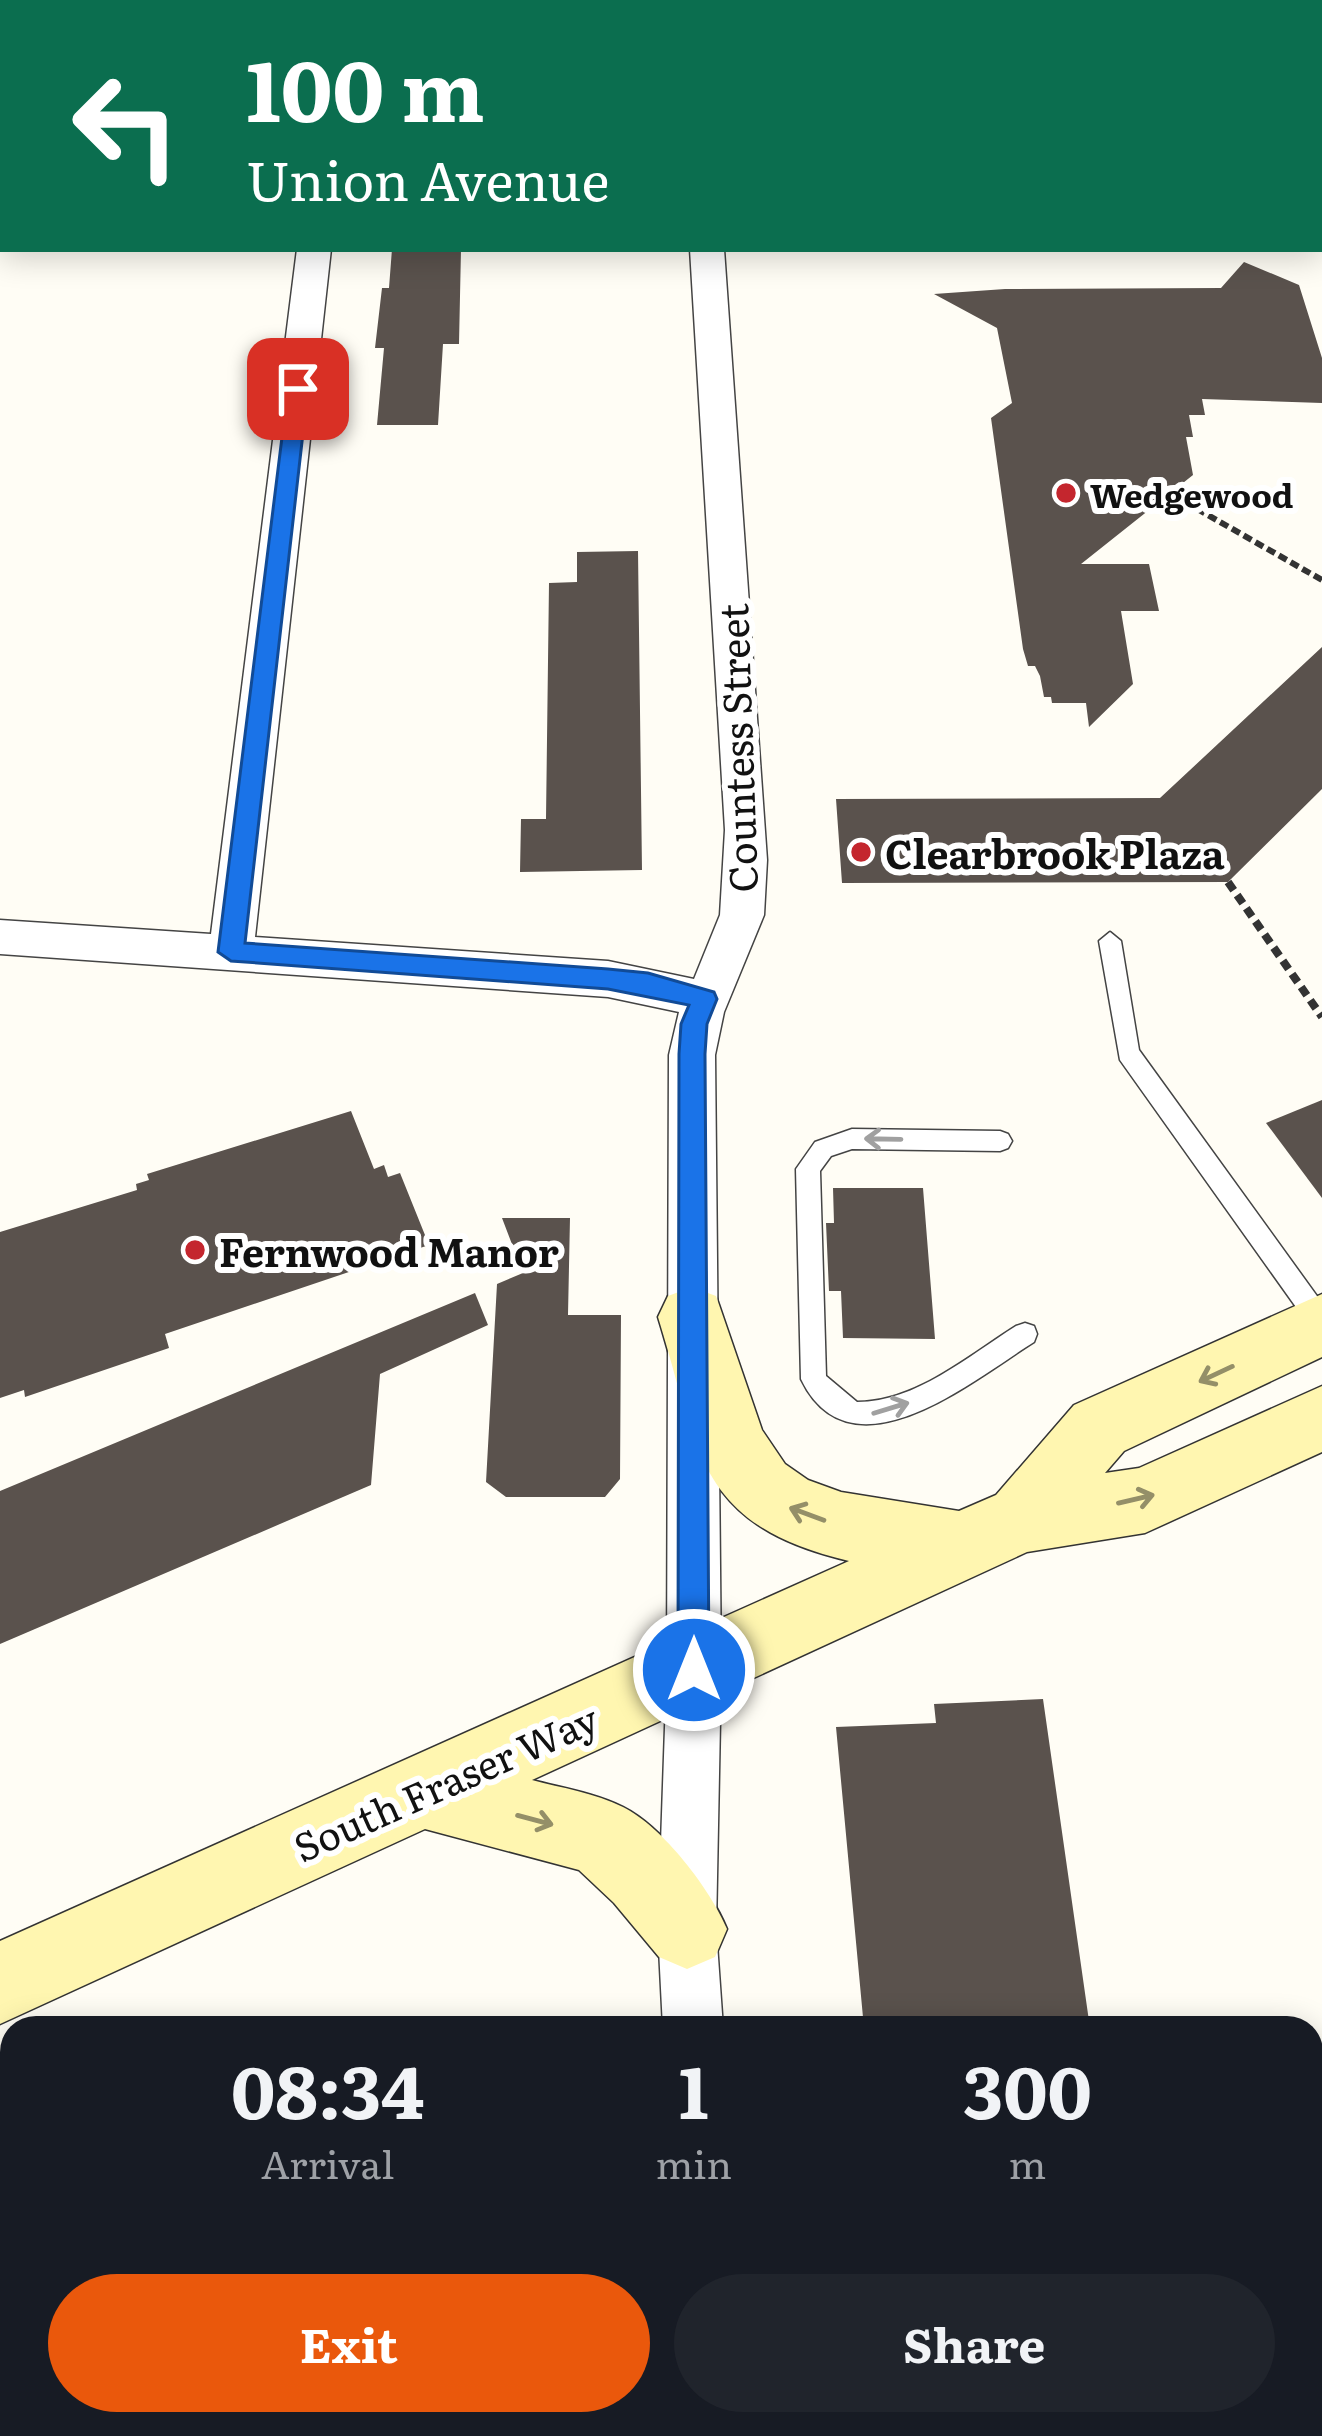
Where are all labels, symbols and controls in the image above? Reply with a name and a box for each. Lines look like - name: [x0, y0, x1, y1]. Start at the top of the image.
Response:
- text: 100 m: [246, 23, 485, 148]
- icon: left: [48, 48, 204, 204]
- text: Union Avenue: [246, 137, 610, 218]
- pin: [247, 338, 349, 440]
- icon: arrive: [265, 356, 331, 422]
- place label: Wedgewood: [1090, 469, 1293, 518]
- marker: Wedgewood: [1053, 480, 1079, 506]
- street label: Countess Street: [702, 602, 770, 894]
- place label: Clearbrook Plaza: [885, 823, 1225, 881]
- marker: Clearbrook Plaza: [848, 839, 874, 865]
- one-way arrow: [864, 1128, 903, 1151]
- place label: Fernwood Manor: [219, 1221, 559, 1279]
- marker: Fernwood Manor: [182, 1237, 208, 1263]
- one-way arrow: [1199, 1364, 1235, 1386]
- one-way arrow: [872, 1395, 910, 1417]
- one-way arrow: [1116, 1487, 1154, 1510]
- one-way arrow: [789, 1502, 826, 1523]
- position arrow: [631, 1607, 757, 1733]
- street label: South Fraser Way: [283, 1688, 607, 1874]
- one-way arrow: [516, 1810, 554, 1832]
- text: 08:34: [231, 2034, 424, 2141]
- text: 1: [679, 2034, 709, 2141]
- text: 300: [963, 2034, 1092, 2141]
- text: Arrival: [261, 2133, 394, 2191]
- text: min: [655, 2133, 732, 2191]
- text: m: [1009, 2133, 1046, 2191]
- button: Exit: [48, 2274, 650, 2412]
- button: Share: [674, 2274, 1275, 2412]

